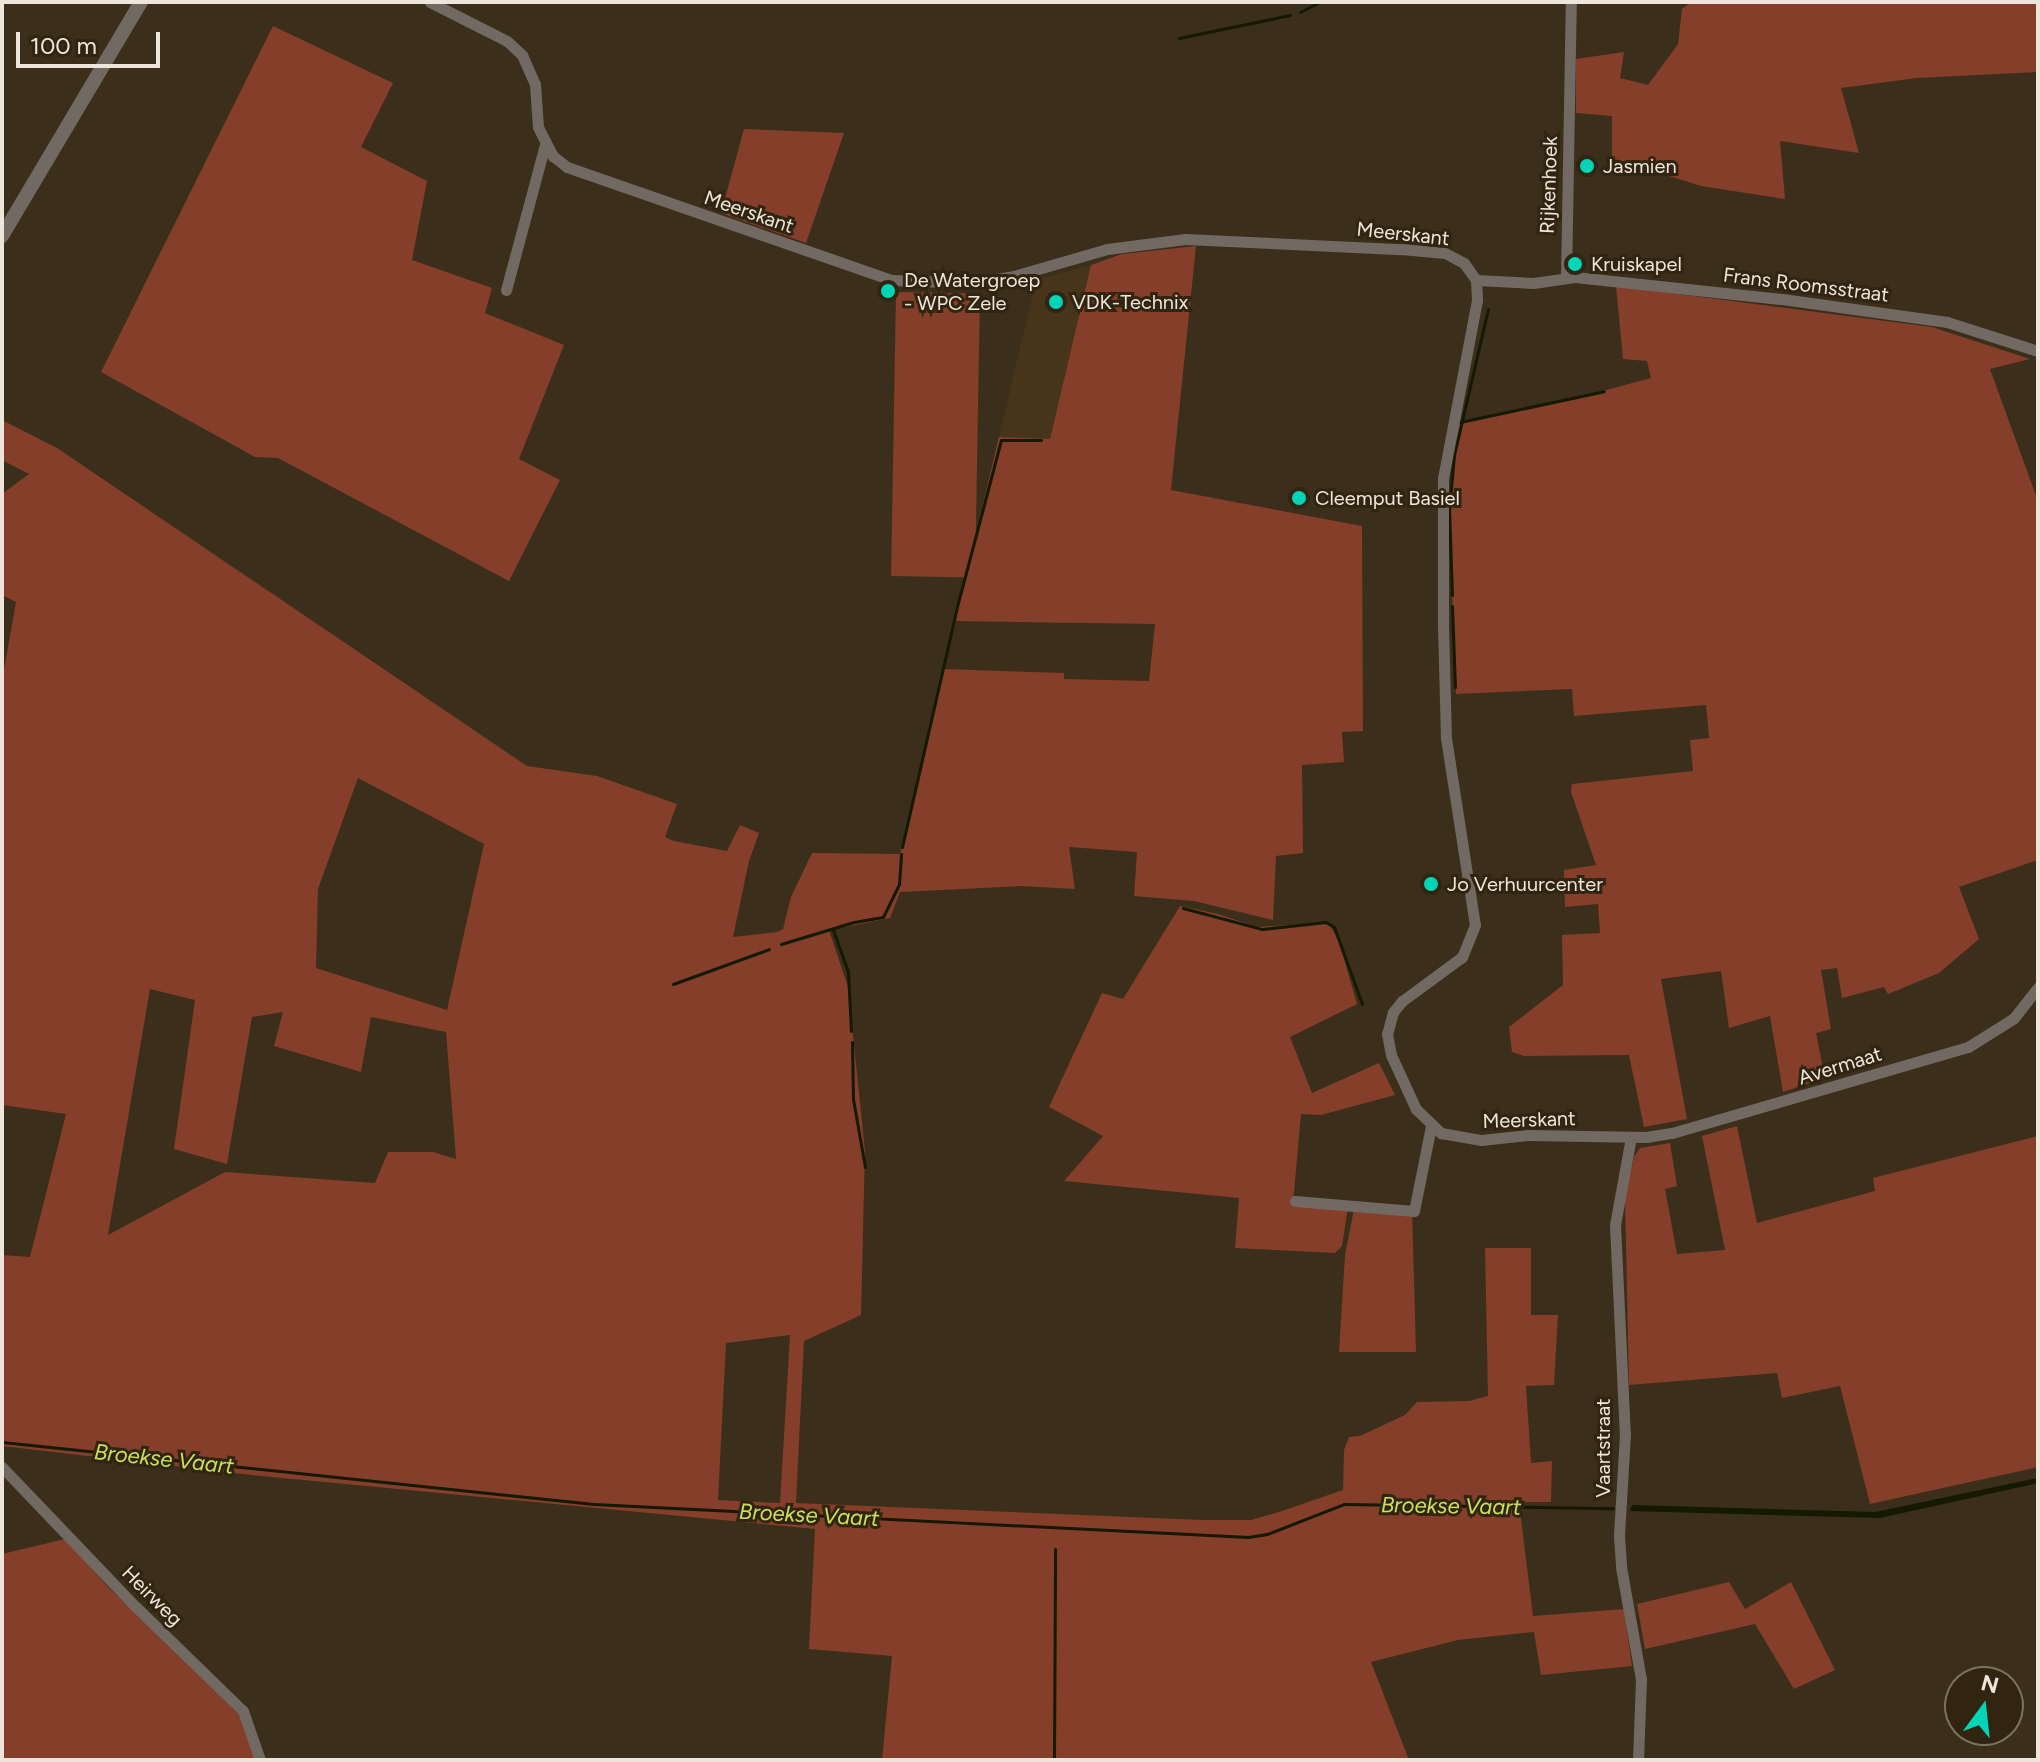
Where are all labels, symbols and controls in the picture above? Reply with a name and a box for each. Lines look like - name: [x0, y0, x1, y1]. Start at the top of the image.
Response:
- scale bar: [20, 16, 164, 66]
- text: 100 m: [30, 31, 97, 60]
- street label: Rijkenhoek: [1535, 136, 1563, 234]
- place label: Jasmien: [1603, 154, 1677, 178]
- marker: Jasmien: [1578, 157, 1596, 175]
- street label: Meerskant: [701, 185, 797, 239]
- street label: Meerskant: [1355, 217, 1451, 251]
- place label: Kruiskapel: [1591, 252, 1682, 276]
- marker: Kruiskapel: [1566, 255, 1584, 273]
- street label: Frans Roomsstraat: [1722, 263, 1890, 307]
- place label: De Watergroep - WPC Zele: [904, 268, 1040, 315]
- marker: De Watergroep - WPC Zele: [879, 282, 897, 300]
- place label: VDK-Technix: [1072, 290, 1188, 314]
- marker: VDK-Technix: [1047, 293, 1065, 311]
- place label: Cleemput Basiel: [1315, 486, 1460, 510]
- marker: Cleemput Basiel: [1290, 489, 1308, 507]
- place label: Jo Verhuurcenter: [1447, 872, 1603, 896]
- marker: Jo Verhuurcenter: [1422, 875, 1440, 893]
- street label: Avermaat: [1795, 1042, 1885, 1090]
- street label: Meerskant: [1482, 1106, 1576, 1134]
- street label: Vaartstraat: [1591, 1398, 1615, 1498]
- water label: Broekse Vaart: [93, 1439, 235, 1479]
- water label: Broekse Vaart: [1381, 1492, 1521, 1520]
- water label: Broekse Vaart: [738, 1498, 880, 1532]
- street label: Heirweg: [117, 1561, 187, 1631]
- north arrow: [1944, 1666, 2024, 1746]
- text: N: [1978, 1669, 2002, 1700]

